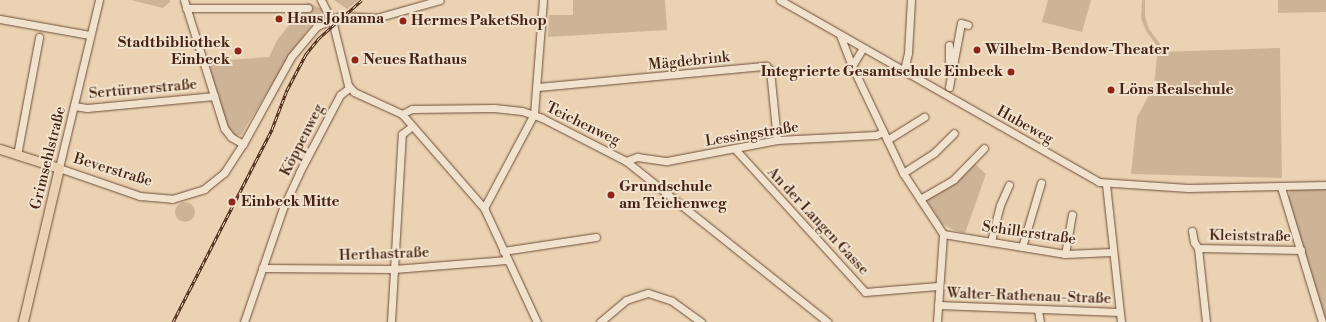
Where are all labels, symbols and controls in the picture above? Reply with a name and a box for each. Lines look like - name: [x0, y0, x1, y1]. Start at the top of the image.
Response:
- place label: Haus Johanna: [287, 10, 384, 28]
- place label: Hermes PaketShop: [411, 12, 547, 30]
- marker: Haus Johanna: [274, 14, 284, 24]
- marker: Hermes PaketShop: [398, 16, 408, 26]
- place label: Stadtbibliothek Einbeck: [118, 33, 230, 68]
- place label: Wilhelm-Bendow-Theater: [985, 41, 1170, 59]
- marker: Wilhelm-Bendow-Theater: [972, 45, 982, 55]
- marker: Stadtbibliothek Einbeck: [233, 46, 243, 56]
- street label: Mägdebrink: [647, 48, 731, 74]
- place label: Neues Rathaus: [363, 51, 467, 69]
- marker: Neues Rathaus: [350, 55, 360, 65]
- place label: Integrierte Gesamtschule Einbeck: [761, 63, 1003, 81]
- marker: Integrierte Gesamtschule Einbeck: [1006, 67, 1016, 77]
- street label: Sertürnerstraße: [88, 75, 198, 103]
- place label: Löns Realschule: [1119, 81, 1234, 99]
- marker: Löns Realschule: [1106, 85, 1116, 95]
- street label: Teichenweg: [543, 98, 623, 150]
- street label: Köppenweg: [276, 101, 328, 179]
- street label: Hubeweg: [993, 102, 1057, 148]
- street label: Grimsehlstraße: [27, 105, 69, 211]
- street label: Lessingstraße: [704, 118, 800, 150]
- street label: Beverstraße: [71, 150, 155, 190]
- street label: An der Langen Gasse: [763, 163, 873, 279]
- place label: Grundschule am Teichenweg: [619, 177, 726, 212]
- marker: Grundschule am Teichenweg: [606, 190, 616, 200]
- place label: Einbeck Mitte: [241, 193, 340, 211]
- marker: Einbeck Mitte: [226, 196, 238, 208]
- street label: Schillerstraße: [981, 217, 1077, 249]
- street label: Kleiststraße: [1209, 226, 1291, 246]
- street label: Herthastraße: [338, 243, 430, 265]
- street label: Walter-Rathenau-Straße: [946, 284, 1112, 308]

